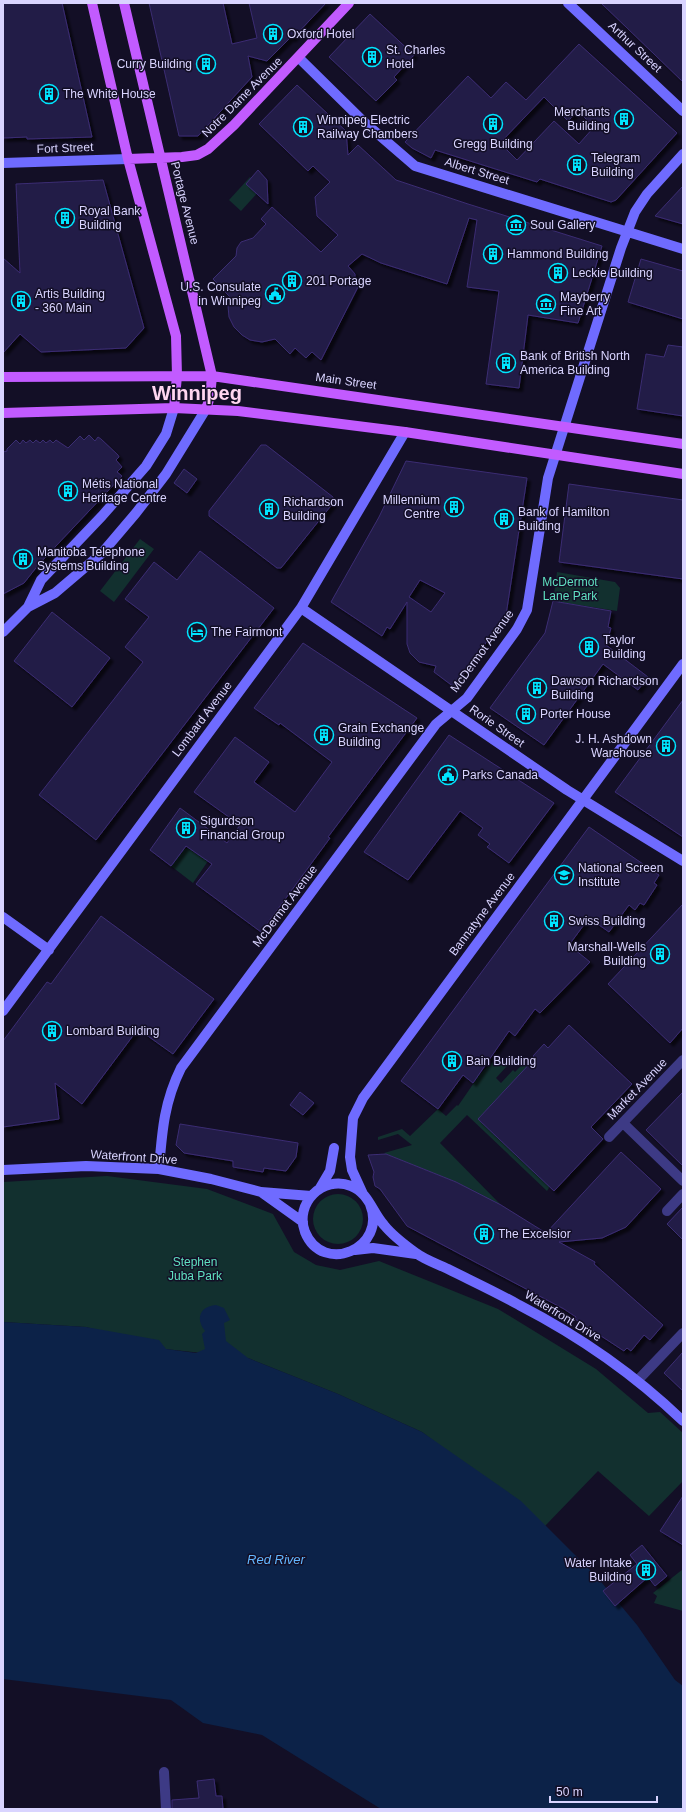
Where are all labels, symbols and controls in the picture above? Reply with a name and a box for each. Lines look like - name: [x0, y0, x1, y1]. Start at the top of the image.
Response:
- street label: Arthur Street: [605, 19, 665, 76]
- building icon: Oxford Hotel: [262, 23, 284, 45]
- place label: Oxford Hotel: [287, 27, 354, 41]
- place label: St. Charles Hotel: [386, 43, 445, 71]
- building icon: St. Charles Hotel: [361, 46, 383, 68]
- building icon: Curry Building: [195, 53, 217, 75]
- street label: Notre Dame Avenue: [199, 54, 285, 140]
- place label: Curry Building: [117, 57, 192, 71]
- building icon: The White House: [38, 83, 60, 105]
- place label: The White House: [63, 87, 156, 101]
- place label: Merchants Building: [554, 105, 610, 133]
- building icon: Merchants Building: [613, 108, 635, 130]
- place label: Winnipeg Electric Railway Chambers: [317, 113, 418, 141]
- building icon: Gregg Building: [482, 113, 504, 135]
- building icon: Winnipeg Electric Railway Chambers: [292, 116, 314, 138]
- place label: Gregg Building: [453, 137, 533, 151]
- street label: Fort Street: [36, 140, 94, 156]
- place label: Telegram Building: [591, 151, 640, 179]
- building icon: Telegram Building: [566, 154, 588, 176]
- street label: Albert Street: [443, 155, 512, 188]
- street label: Portage Avenue: [168, 160, 202, 246]
- place label: Royal Bank Building: [79, 204, 141, 232]
- building icon: Royal Bank Building: [54, 207, 76, 229]
- museum icon: Soul Gallery: [505, 214, 527, 236]
- place label: Soul Gallery: [530, 218, 595, 232]
- building icon: Hammond Building: [482, 243, 504, 265]
- place label: Hammond Building: [507, 247, 608, 261]
- building icon: Leckie Building: [547, 262, 569, 284]
- place label: Leckie Building: [572, 266, 653, 280]
- building icon: 201 Portage: [281, 270, 303, 292]
- place label: 201 Portage: [306, 274, 372, 288]
- place label: U.S. Consulate in Winnipeg: [180, 280, 261, 308]
- public building icon: U.S. Consulate in Winnipeg: [264, 283, 286, 305]
- place label: Artis Building - 360 Main: [35, 287, 105, 315]
- building icon: Artis Building - 360 Main: [10, 290, 32, 312]
- place label: Mayberry Fine Art: [560, 290, 610, 318]
- museum icon: Mayberry Fine Art: [535, 293, 557, 315]
- place label: Bank of British North America Building: [520, 349, 630, 377]
- building icon: Bank of British North America Building: [495, 352, 517, 374]
- street label: Main Street: [315, 370, 378, 392]
- district label: Winnipeg: [152, 382, 242, 404]
- place label: Métis National Heritage Centre: [82, 477, 167, 505]
- building icon: Métis National Heritage Centre: [57, 480, 79, 502]
- place label: Millennium Centre: [383, 493, 440, 521]
- place label: Richardson Building: [283, 495, 344, 523]
- building icon: Millennium Centre: [443, 496, 465, 518]
- building icon: Richardson Building: [258, 498, 280, 520]
- place label: Bank of Hamilton Building: [518, 505, 609, 533]
- building icon: Bank of Hamilton Building: [493, 508, 515, 530]
- place label: Manitoba Telephone Systems Building: [37, 545, 145, 573]
- building icon: Manitoba Telephone Systems Building: [12, 548, 34, 570]
- park label: McDermot Lane Park: [542, 575, 598, 603]
- street label: McDermot Avenue: [447, 607, 517, 695]
- hotel icon: The Fairmont: [186, 621, 208, 643]
- place label: The Fairmont: [211, 625, 283, 639]
- place label: Taylor Building: [603, 633, 646, 661]
- building icon: Taylor Building: [578, 636, 600, 658]
- place label: Dawson Richardson Building: [551, 674, 658, 702]
- building icon: Dawson Richardson Building: [526, 677, 548, 699]
- street label: Lombard Avenue: [169, 678, 235, 759]
- street label: Rorie Street: [467, 702, 528, 750]
- building icon: Porter House: [515, 703, 537, 725]
- place label: Porter House: [540, 707, 611, 721]
- place label: Grain Exchange Building: [338, 721, 424, 749]
- building icon: Grain Exchange Building: [313, 724, 335, 746]
- place label: J. H. Ashdown Warehouse: [575, 732, 652, 760]
- building icon: J. H. Ashdown Warehouse: [655, 735, 677, 757]
- public building icon: Parks Canada: [437, 764, 459, 786]
- place label: Parks Canada: [462, 768, 538, 782]
- place label: Sigurdson Financial Group: [200, 814, 285, 842]
- building icon: Sigurdson Financial Group: [175, 817, 197, 839]
- place label: National Screen Institute: [578, 861, 663, 889]
- street label: McDermot Avenue: [250, 862, 320, 950]
- school or university icon: National Screen Institute: [553, 864, 575, 886]
- street label: Bannatyne Avenue: [446, 869, 518, 958]
- building icon: Swiss Building: [543, 910, 565, 932]
- place label: Swiss Building: [568, 914, 645, 928]
- place label: Marshall-Wells Building: [568, 940, 646, 968]
- building icon: Marshall-Wells Building: [649, 943, 671, 965]
- building icon: Lombard Building: [41, 1020, 63, 1042]
- place label: Lombard Building: [66, 1024, 159, 1038]
- building icon: Bain Building: [441, 1050, 463, 1072]
- place label: Bain Building: [466, 1054, 536, 1068]
- street label: Market Avenue: [604, 1055, 670, 1123]
- street label: Waterfront Drive: [90, 1147, 178, 1167]
- building icon: The Excelsior: [473, 1223, 495, 1245]
- place label: The Excelsior: [498, 1227, 571, 1241]
- park label: Stephen Juba Park: [168, 1255, 223, 1283]
- street label: Waterfront Drive: [522, 1288, 604, 1345]
- water label: Red River: [247, 1552, 306, 1567]
- place label: Water Intake Building: [564, 1556, 632, 1584]
- building icon: Water Intake Building: [635, 1559, 657, 1581]
- scale bar: [550, 1778, 657, 1804]
- text: 50 m: [556, 1785, 583, 1799]

